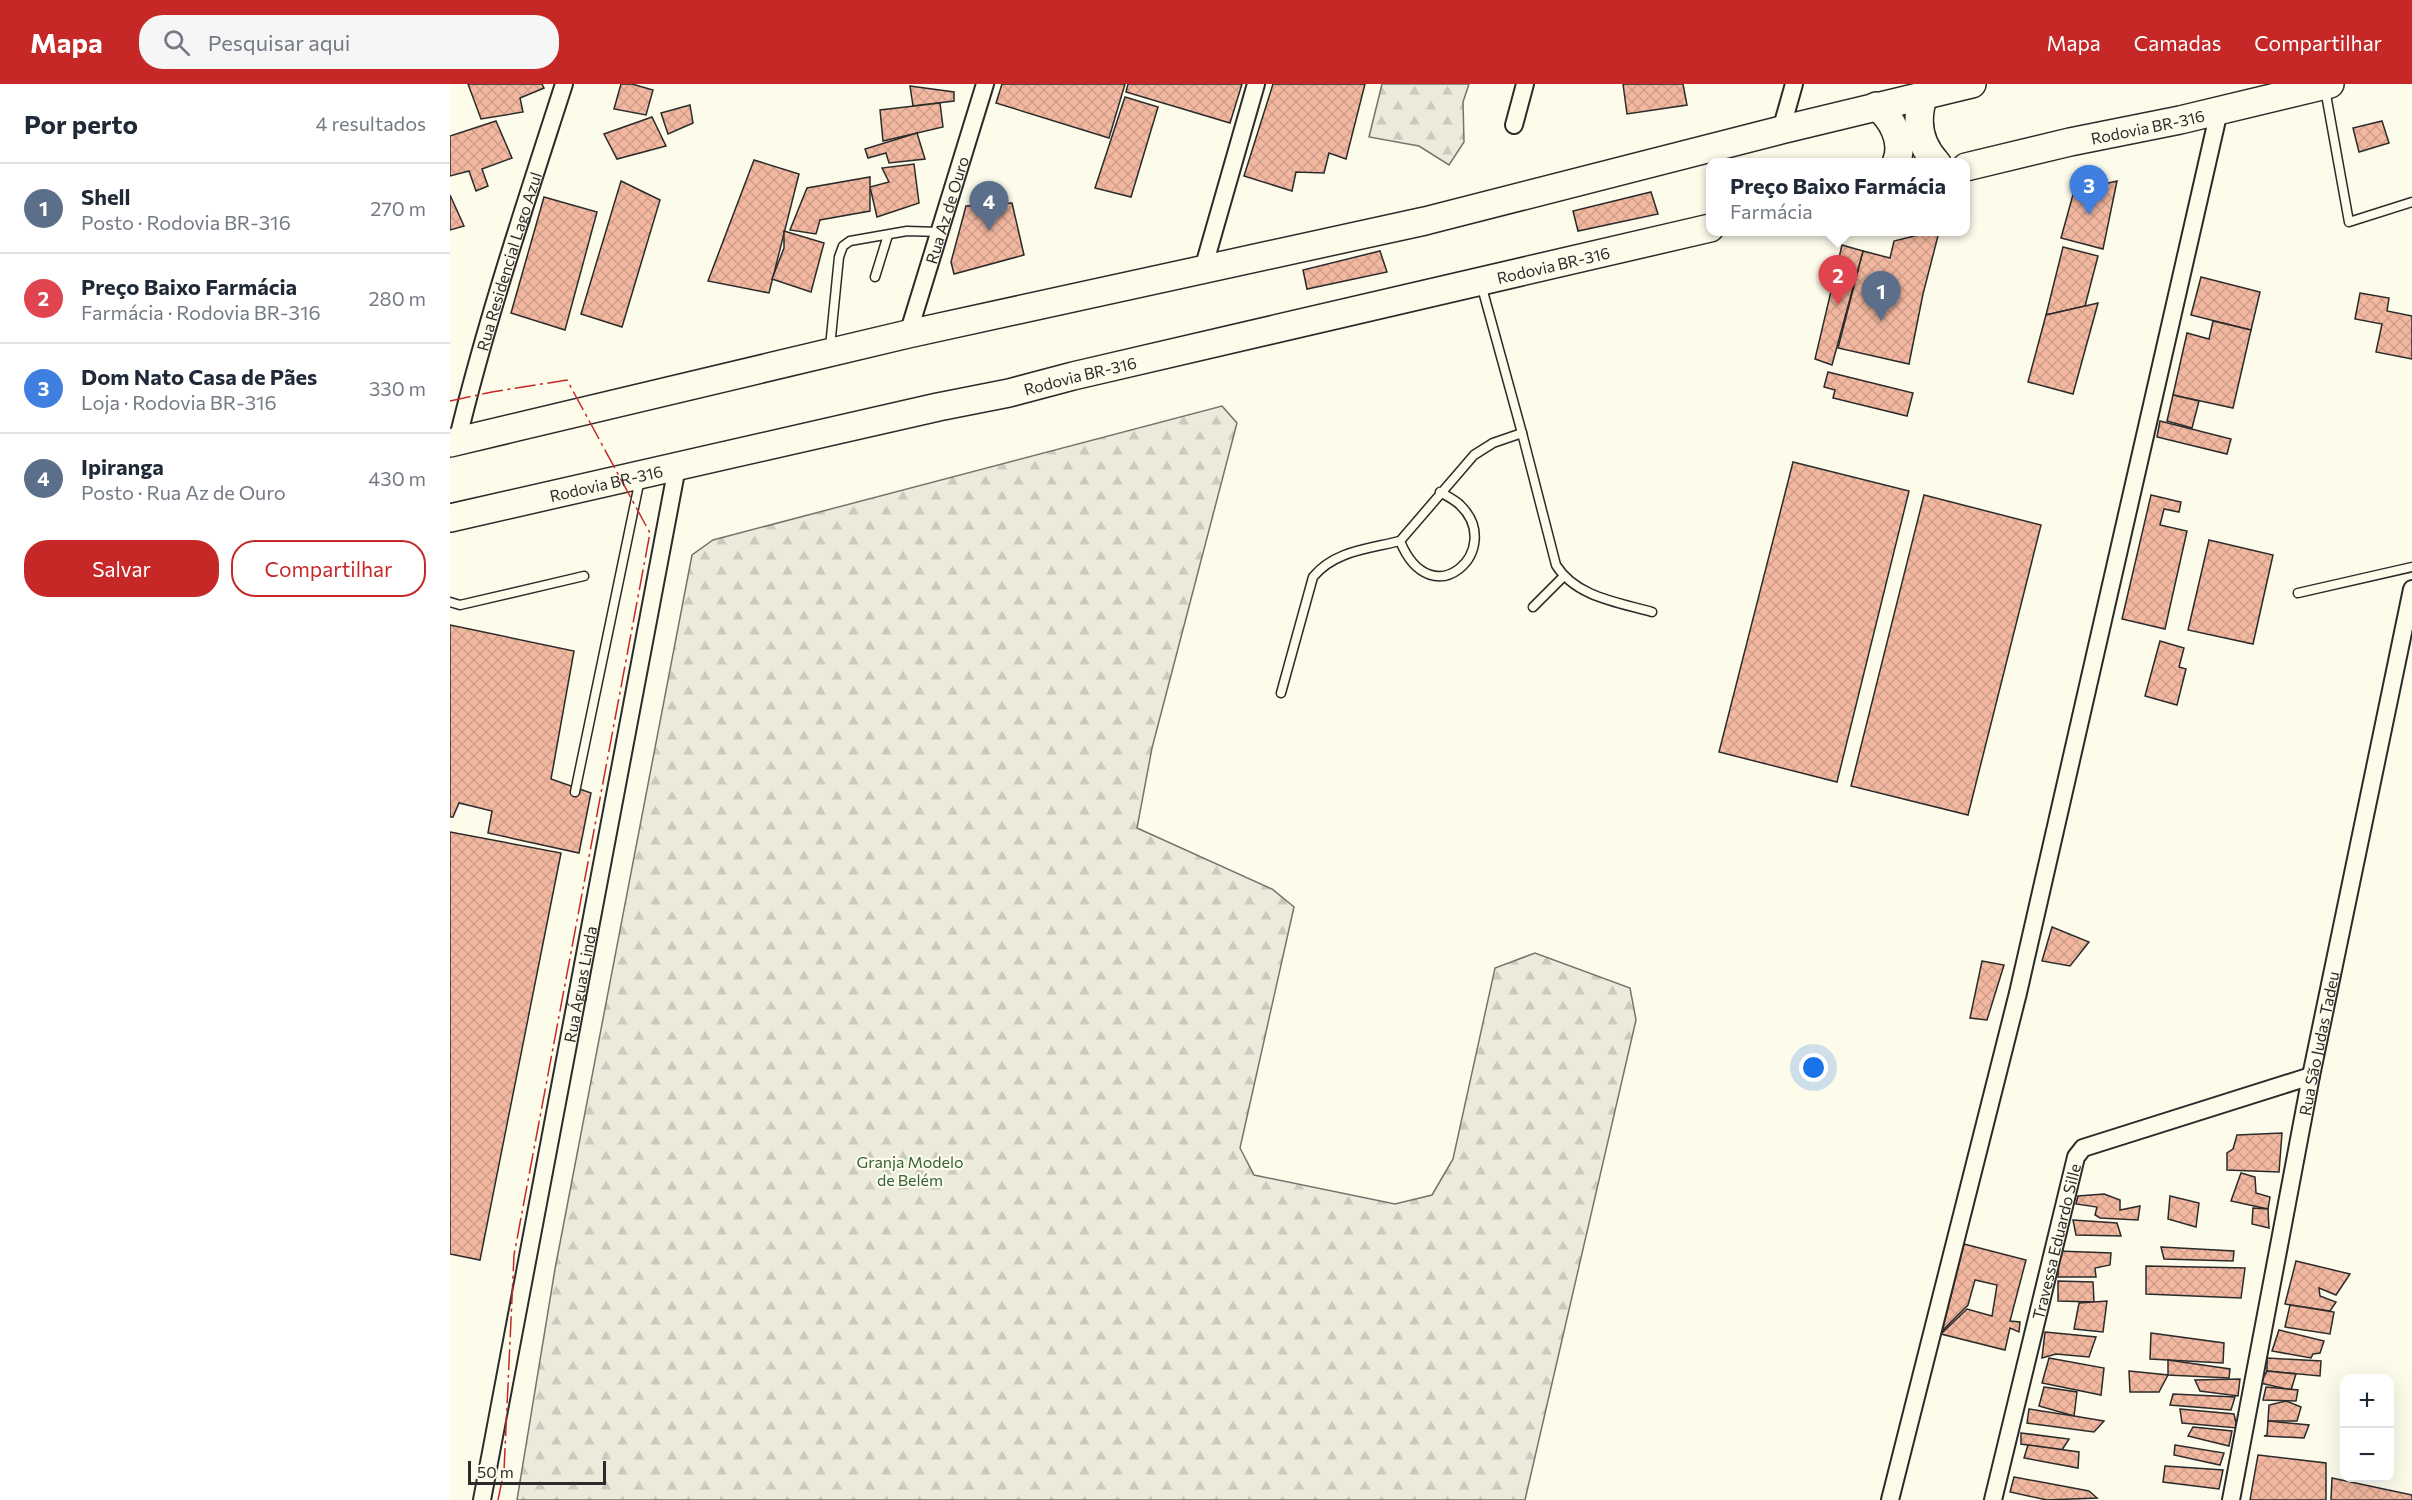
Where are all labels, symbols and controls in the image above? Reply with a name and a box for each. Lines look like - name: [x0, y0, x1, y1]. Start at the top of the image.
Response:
- search box: [139, 15, 559, 69]
- text: Mapa: [30, 25, 103, 59]
- icon: search: [160, 26, 193, 59]
- text: Pesquisar aqui: [208, 29, 350, 56]
- text: Mapa: [2047, 30, 2101, 55]
- text: Camadas: [2134, 30, 2221, 55]
- text: Compartilhar: [2254, 30, 2382, 55]
- street label: Rodovia BR-316: [2089, 105, 2206, 147]
- text: Por perto: [24, 108, 138, 139]
- text: 4 resultados: [316, 111, 426, 135]
- street label: Rua Az de Ouro: [921, 154, 972, 266]
- popup: [1706, 158, 1970, 236]
- pin: 3: [2070, 166, 2108, 215]
- street label: Rua Residencial Lago Azul: [472, 169, 545, 353]
- text: Preço Baixo Farmácia: [1730, 172, 1946, 199]
- pin: 4: [970, 182, 1008, 231]
- text: Shell: [81, 183, 131, 210]
- text: 1: [39, 196, 48, 220]
- text: 270 m: [370, 196, 426, 220]
- text: Farmácia: [1730, 199, 1813, 223]
- text: Posto · Rodovia BR-316: [81, 210, 291, 234]
- street label: Rodovia BR-316: [1495, 242, 1612, 287]
- pin: 2: [1818, 256, 1858, 305]
- pin: 1: [1862, 272, 1900, 321]
- text: Preço Baixo Farmácia: [81, 273, 297, 300]
- text: 2: [38, 286, 49, 310]
- text: 280 m: [368, 286, 426, 310]
- text: Farmácia · Rodovia BR-316: [81, 300, 321, 324]
- street label: Rodovia BR-316: [1021, 352, 1138, 398]
- text: Dom Nato Casa de Pães: [81, 363, 317, 390]
- text: 3: [38, 376, 49, 400]
- text: 330 m: [369, 376, 426, 400]
- text: Loja · Rodovia BR-316: [81, 390, 277, 414]
- text: Ipiranga: [81, 453, 164, 480]
- street label: Rodovia BR-316: [548, 460, 664, 505]
- text: 4: [37, 466, 50, 490]
- text: 430 m: [368, 466, 426, 490]
- text: Posto · Rua Az de Ouro: [81, 480, 286, 504]
- button: Salvar: [24, 540, 219, 597]
- button: Compartilhar: [231, 540, 426, 597]
- street label: Rua Águas Linda: [559, 924, 600, 1044]
- street label: Rua São Judas Tadeu: [2294, 969, 2342, 1117]
- your location: [1799, 1053, 1828, 1082]
- park label: Granja Modelo de Belém: [856, 1152, 964, 1189]
- street label: Travessa Eduardo Sille: [2028, 1162, 2084, 1321]
- map controls: [2340, 1374, 2394, 1482]
- button: +: [2340, 1374, 2394, 1428]
- button: −: [2340, 1428, 2394, 1482]
- scale bar: [468, 1458, 606, 1486]
- text: 50 m: [477, 1462, 514, 1481]

